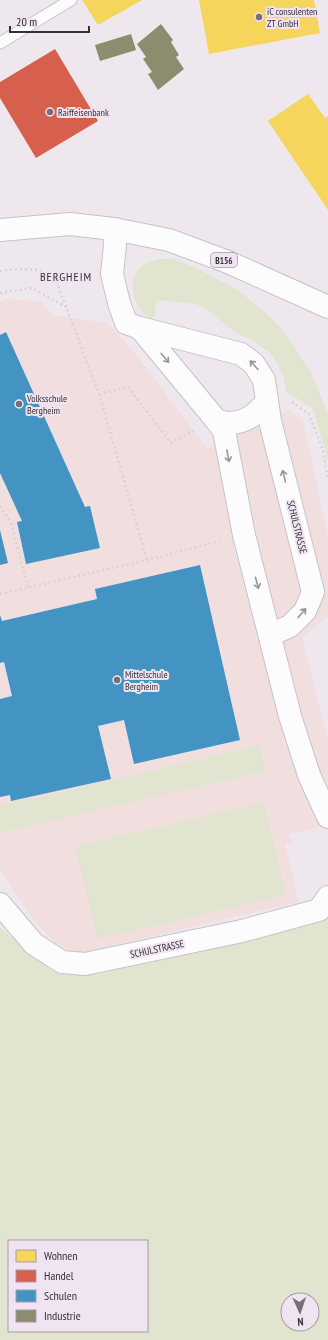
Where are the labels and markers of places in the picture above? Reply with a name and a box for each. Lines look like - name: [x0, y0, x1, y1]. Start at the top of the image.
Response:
- place label: iC consulenten ZT GmbH: [267, 5, 317, 30]
- marker: iC consulenten ZT GmbH: [254, 12, 264, 22]
- place label: Raiffeisenbank: [58, 106, 109, 119]
- marker: Raiffeisenbank: [45, 107, 55, 117]
- place label: Volksschule Bergheim: [26, 392, 67, 417]
- marker: Volksschule Bergheim: [14, 399, 24, 409]
- place label: Mittelschule Bergheim: [125, 668, 168, 693]
- marker: Mittelschule Bergheim: [112, 675, 122, 685]

